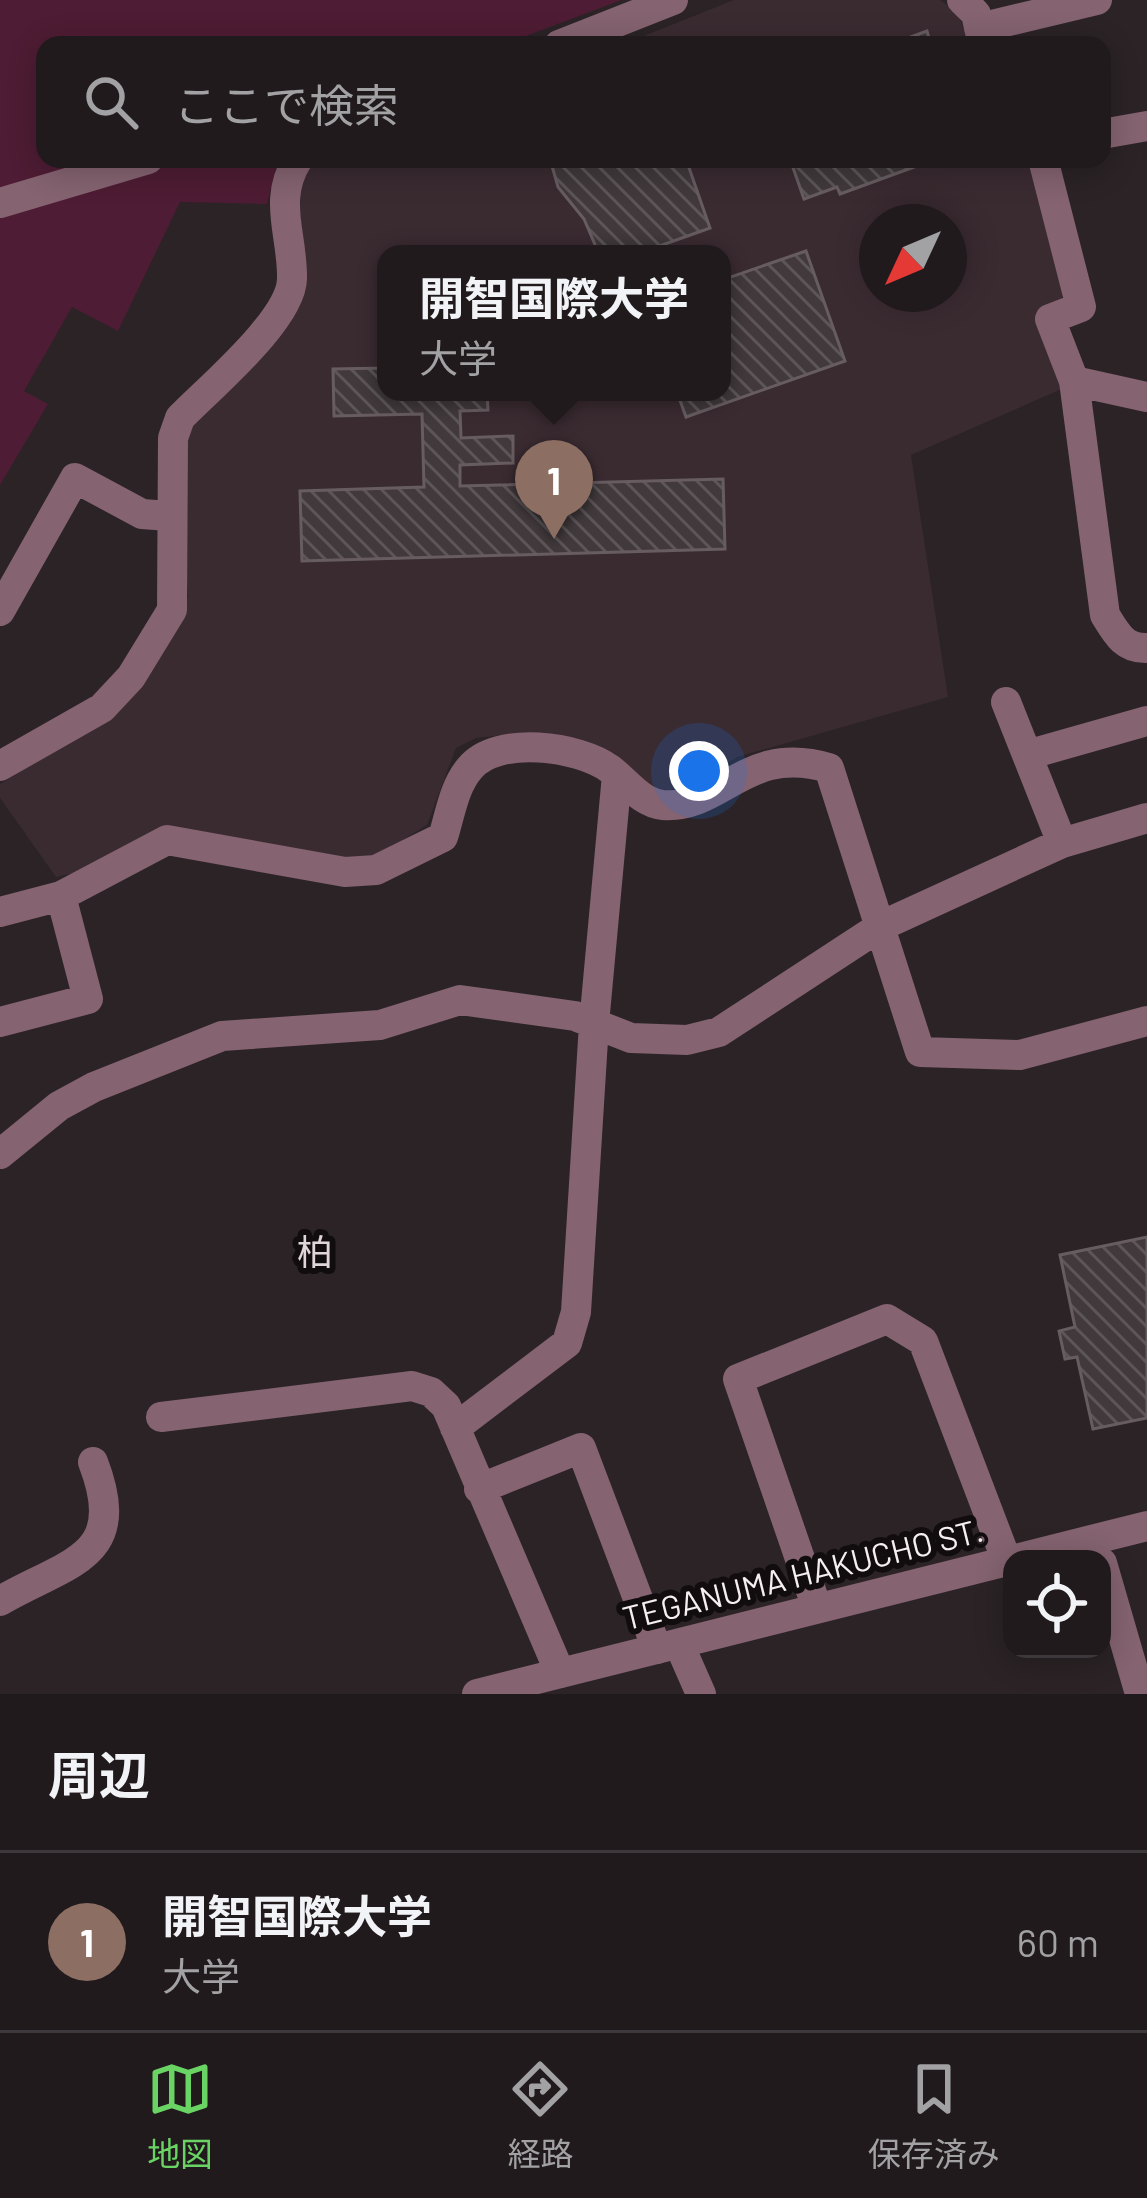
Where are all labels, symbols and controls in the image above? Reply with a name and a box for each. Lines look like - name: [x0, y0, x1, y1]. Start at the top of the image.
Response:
- search box: [36, 36, 1111, 168]
- icon: search: [78, 69, 144, 135]
- text: ここで検索: [174, 77, 399, 131]
- north arrow: [859, 204, 967, 312]
- popup: [377, 245, 731, 401]
- text: 開智国際大学: [419, 270, 689, 324]
- text: 大学: [419, 334, 497, 381]
- pin: 1: [515, 440, 593, 539]
- your location: [669, 741, 729, 801]
- district label: 柏: [297, 1229, 333, 1272]
- street label: TEGANUMA HAKUCHO ST.: [618, 1509, 987, 1637]
- map controls: [1003, 1550, 1111, 1658]
- button: locate: [1003, 1550, 1111, 1658]
- text: 周辺: [48, 1743, 150, 1804]
- text: 開智国際大学: [162, 1888, 432, 1942]
- text: 1: [80, 1918, 94, 1965]
- text: 60 m: [1017, 1918, 1099, 1965]
- text: 大学: [162, 1952, 240, 1999]
- tab: 地図: [147, 2056, 213, 2176]
- tab: 経路: [507, 2056, 573, 2176]
- tab: 保存済み: [868, 2056, 1000, 2176]

